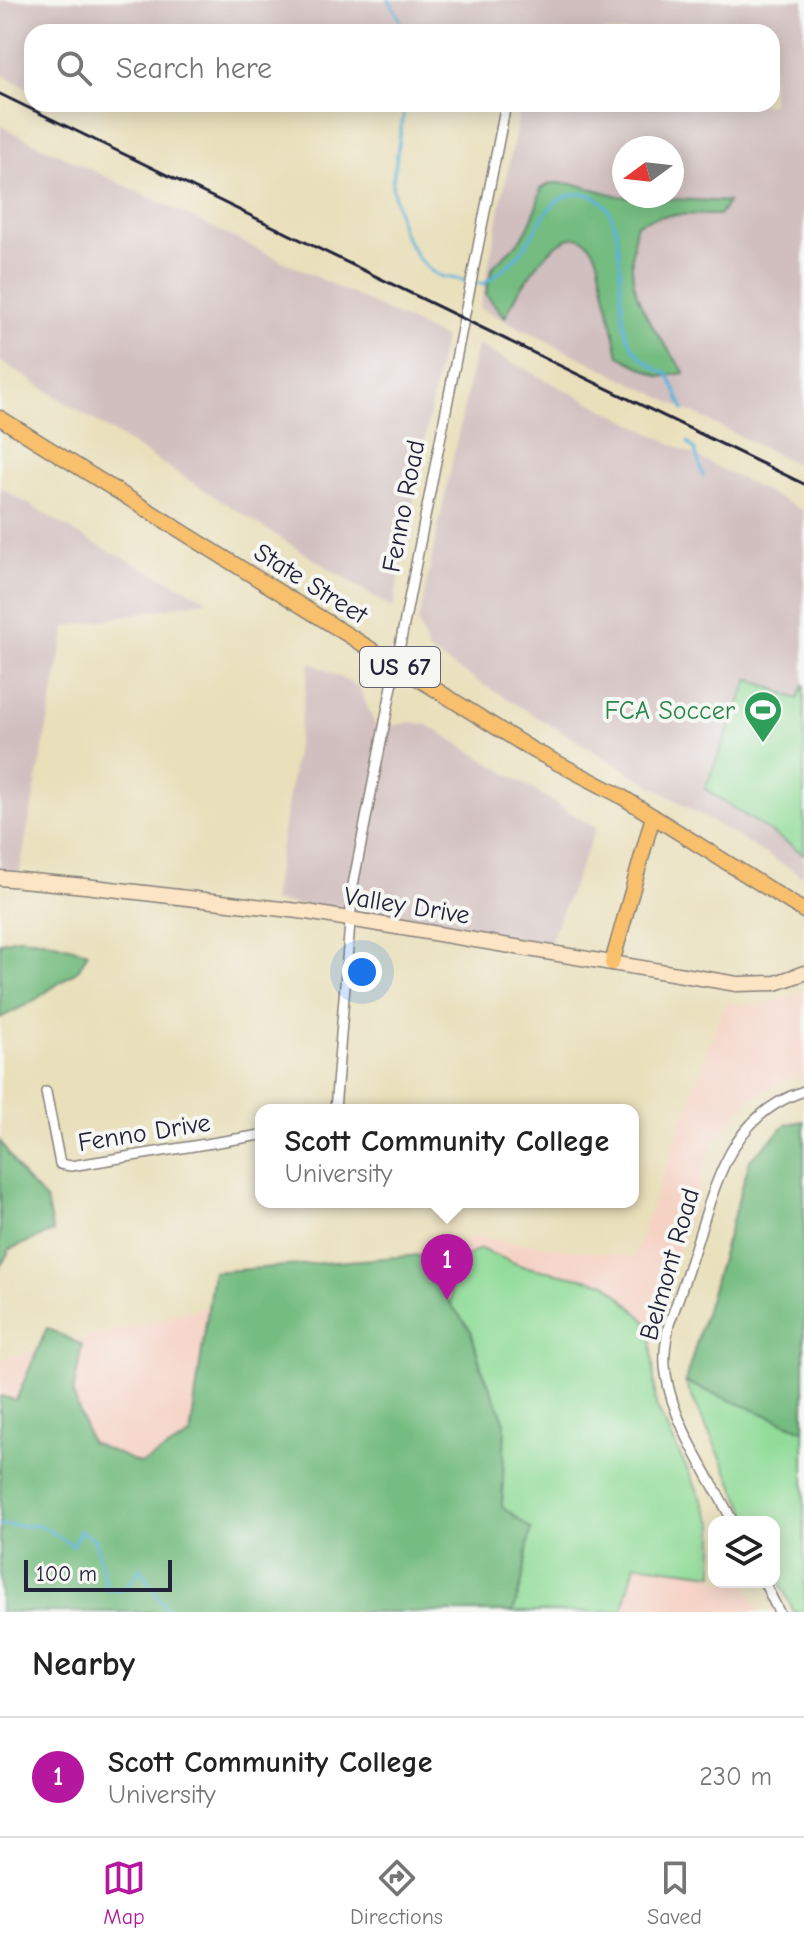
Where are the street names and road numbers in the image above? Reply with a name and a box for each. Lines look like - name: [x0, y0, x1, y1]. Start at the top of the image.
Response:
- street label: Fenno Road: [376, 438, 431, 575]
- street label: State Street: [248, 537, 374, 631]
- road number: US 67: [360, 647, 440, 687]
- street label: Valley Drive: [342, 881, 472, 931]
- street label: Fenno Drive: [76, 1108, 213, 1158]
- street label: Belmont Road: [634, 1185, 706, 1344]

